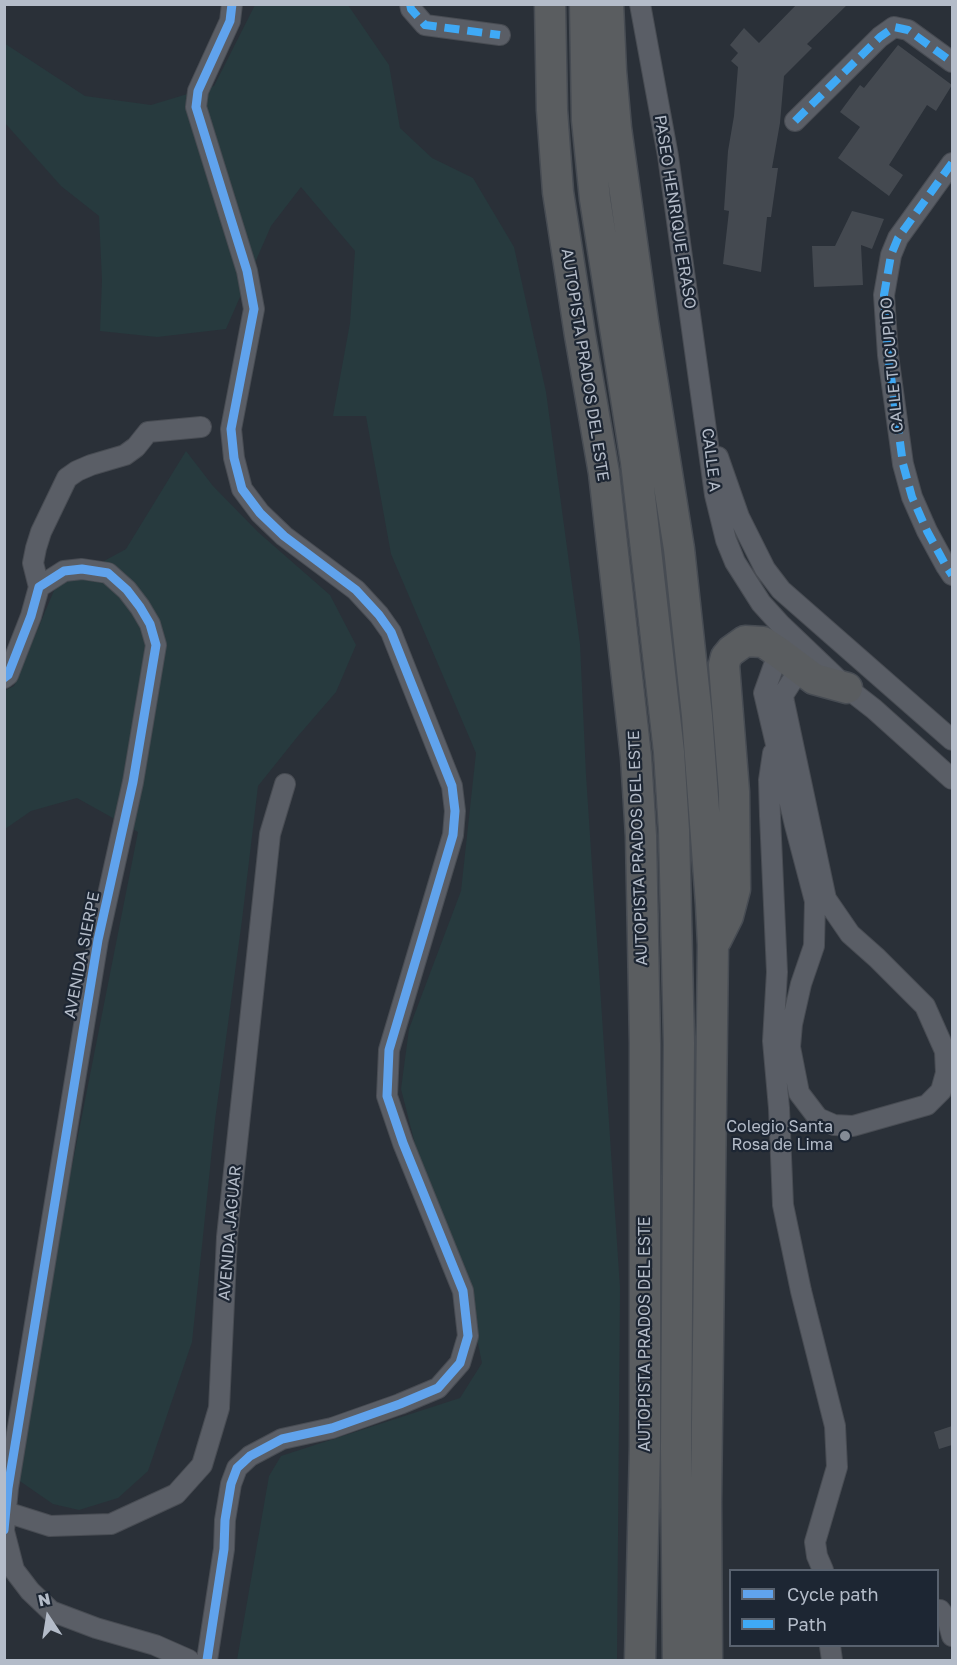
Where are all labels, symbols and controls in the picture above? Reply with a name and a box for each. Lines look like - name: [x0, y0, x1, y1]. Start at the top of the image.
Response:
- street label: PASEO HENRIQUE ERASO: [650, 114, 700, 310]
- street label: AUTOPISTA PRADOS DEL ESTE: [557, 247, 613, 483]
- street label: CALLE TUCUPIDO: [877, 296, 907, 434]
- street label: CALLE A: [698, 427, 724, 493]
- street label: AUTOPISTA PRADOS DEL ESTE: [624, 730, 652, 966]
- street label: AVENIDA SIERPE: [60, 890, 104, 1020]
- place label: Colegio Santa Rosa de Lima: [726, 1117, 833, 1155]
- marker: Colegio Santa Rosa de Lima: [838, 1129, 852, 1143]
- street label: AVENIDA JAGUAR: [215, 1165, 245, 1301]
- street label: AUTOPISTA PRADOS DEL ESTE: [635, 1216, 655, 1452]
- legend: [729, 1569, 939, 1647]
- text: Cycle path: [787, 1583, 879, 1605]
- north arrow: [18, 1587, 78, 1647]
- text: N: [36, 1588, 52, 1610]
- text: Path: [787, 1613, 827, 1635]

